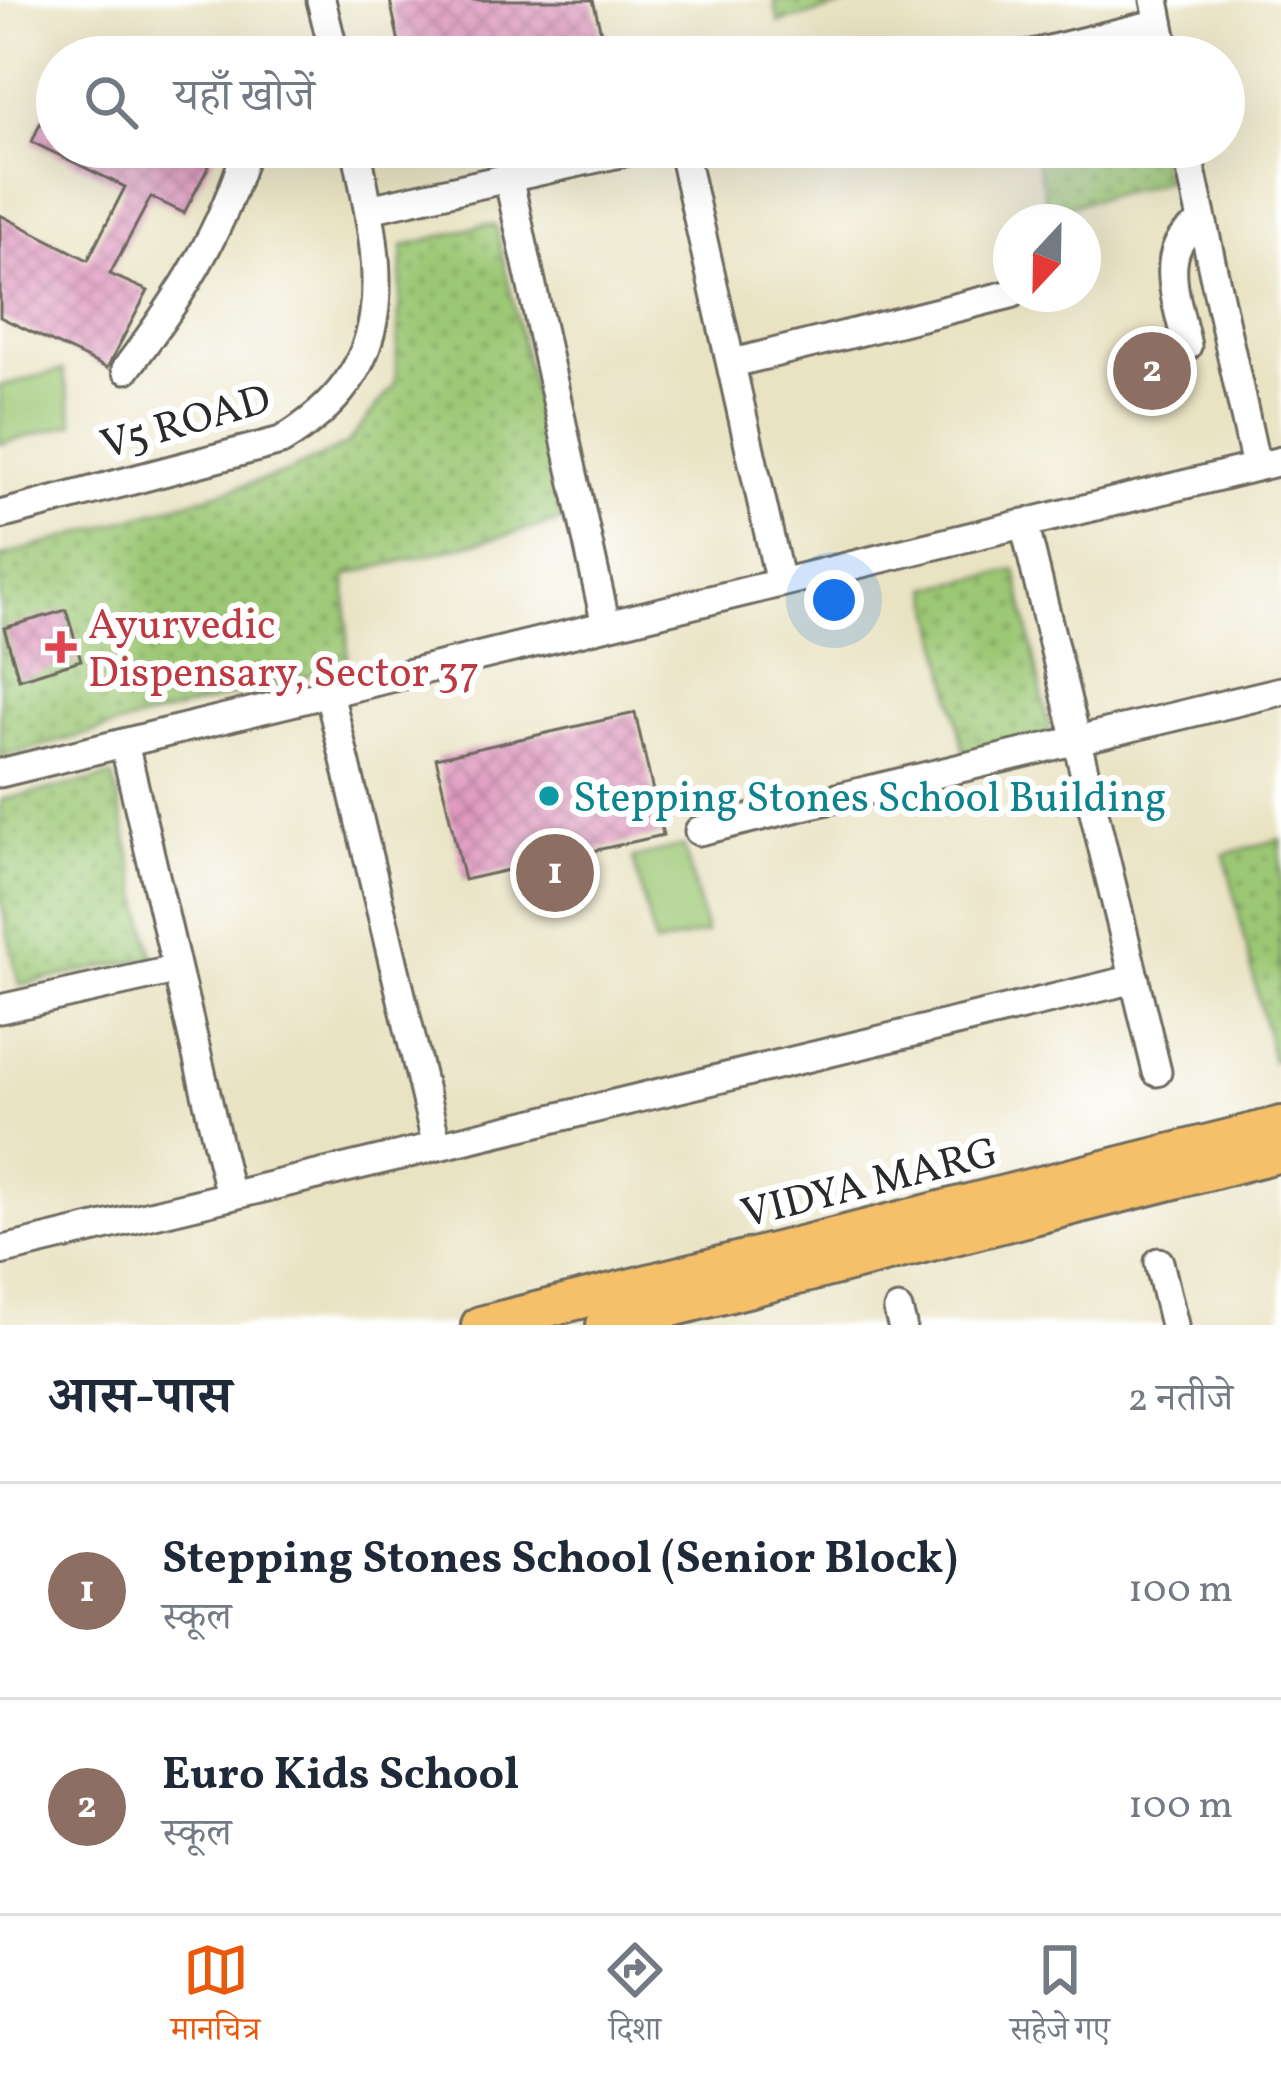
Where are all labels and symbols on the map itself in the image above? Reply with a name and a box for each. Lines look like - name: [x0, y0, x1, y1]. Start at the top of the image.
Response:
- north arrow: [993, 204, 1101, 312]
- pin: 2: [1113, 326, 1191, 416]
- street label: V5 ROAD: [94, 372, 278, 477]
- your location: [804, 570, 864, 630]
- place label: Ayurvedic Dispensary, Sector 37: [88, 598, 479, 705]
- marker: Ayurvedic Dispensary, Sector 37: [45, 631, 77, 663]
- place label: Stepping Stones School Building: [573, 771, 1166, 830]
- marker: Stepping Stones School Building: [536, 783, 562, 809]
- pin: 1: [516, 828, 594, 918]
- street label: VIDYA MARG: [736, 1125, 1005, 1246]

